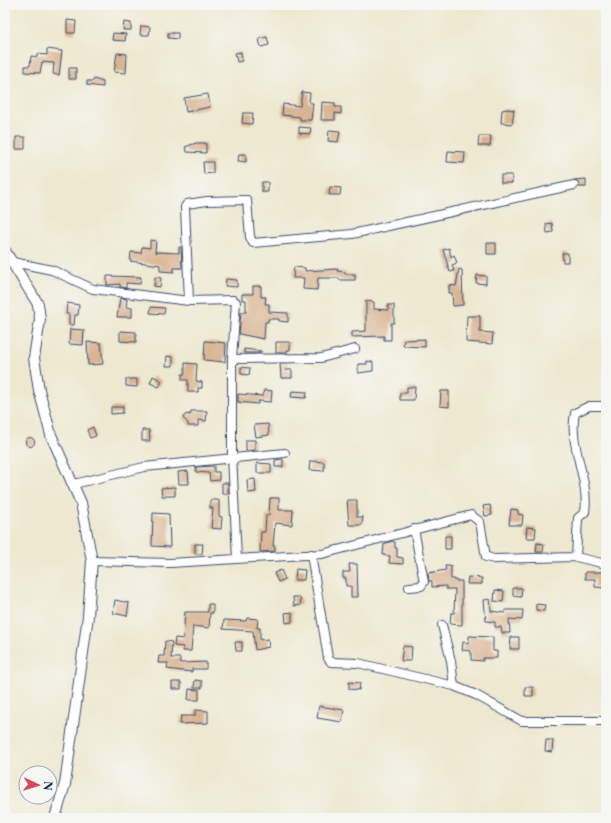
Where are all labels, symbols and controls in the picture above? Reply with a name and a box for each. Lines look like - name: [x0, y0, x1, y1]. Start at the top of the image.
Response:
- north arrow: [18, 765, 58, 805]
- text: N: [41, 780, 55, 791]

